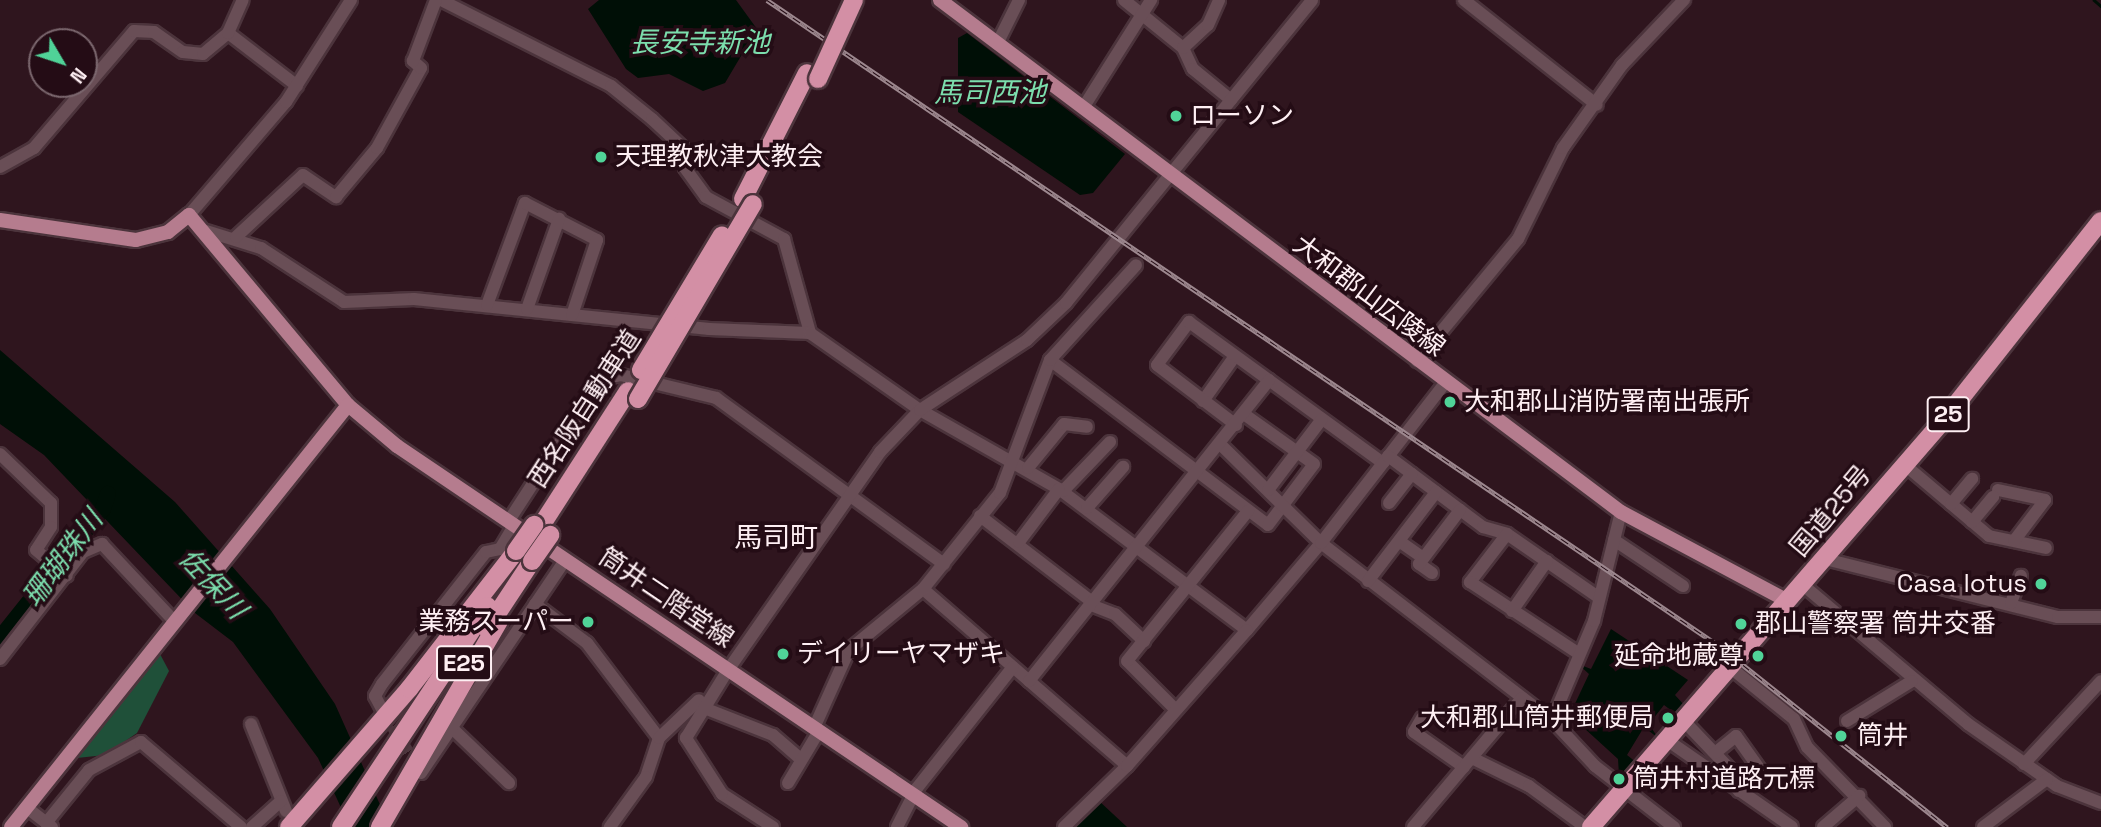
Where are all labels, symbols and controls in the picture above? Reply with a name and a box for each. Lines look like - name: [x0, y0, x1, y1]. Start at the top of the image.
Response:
- water label: 長安寺新池: [630, 25, 770, 59]
- north arrow: [28, 28, 98, 98]
- text: N: [64, 62, 92, 88]
- water label: 馬司西池: [934, 75, 1046, 109]
- place label: ローソン: [1190, 100, 1294, 132]
- marker: ローソン: [1168, 108, 1184, 124]
- place label: 天理教秋津大教会: [615, 141, 823, 173]
- marker: 天理教秋津大教会: [593, 149, 609, 165]
- street label: 大和郡山広陵線: [1287, 229, 1451, 363]
- street label: 西名阪自動車道: [522, 324, 648, 494]
- place label: 大和郡山消防署南出張所: [1464, 386, 1750, 418]
- marker: 大和郡山消防署南出張所: [1442, 394, 1458, 410]
- road number: 25: [1925, 394, 1971, 435]
- street label: 国道25号: [1784, 459, 1878, 563]
- water label: 珊瑚珠川: [15, 503, 109, 613]
- district label: 馬司町: [734, 520, 818, 554]
- water label: 佐保川: [172, 541, 254, 625]
- street label: 筒井二階堂線: [593, 541, 739, 655]
- place label: Casa lotus: [1897, 568, 2027, 600]
- marker: Casa lotus: [2033, 576, 2049, 592]
- place label: 業務スーパー: [418, 606, 574, 638]
- place label: 郡山警察署 筒井交番: [1755, 608, 1996, 640]
- marker: 業務スーパー: [580, 614, 596, 630]
- marker: 郡山警察署 筒井交番: [1733, 616, 1749, 632]
- place label: デイリーヤマザキ: [797, 638, 1005, 670]
- place label: 延命地蔵尊: [1614, 640, 1744, 672]
- road number: E25: [436, 642, 492, 684]
- marker: デイリーヤマザキ: [775, 646, 791, 662]
- marker: 延命地蔵尊: [1750, 648, 1766, 664]
- place label: 大和郡山筒井郵便局: [1420, 702, 1654, 734]
- marker: 大和郡山筒井郵便局: [1660, 710, 1676, 726]
- place label: 筒井: [1857, 720, 1909, 752]
- marker: 筒井: [1831, 726, 1851, 746]
- place label: 筒井村道路元標: [1633, 763, 1815, 795]
- marker: 筒井村道路元標: [1611, 771, 1627, 787]

